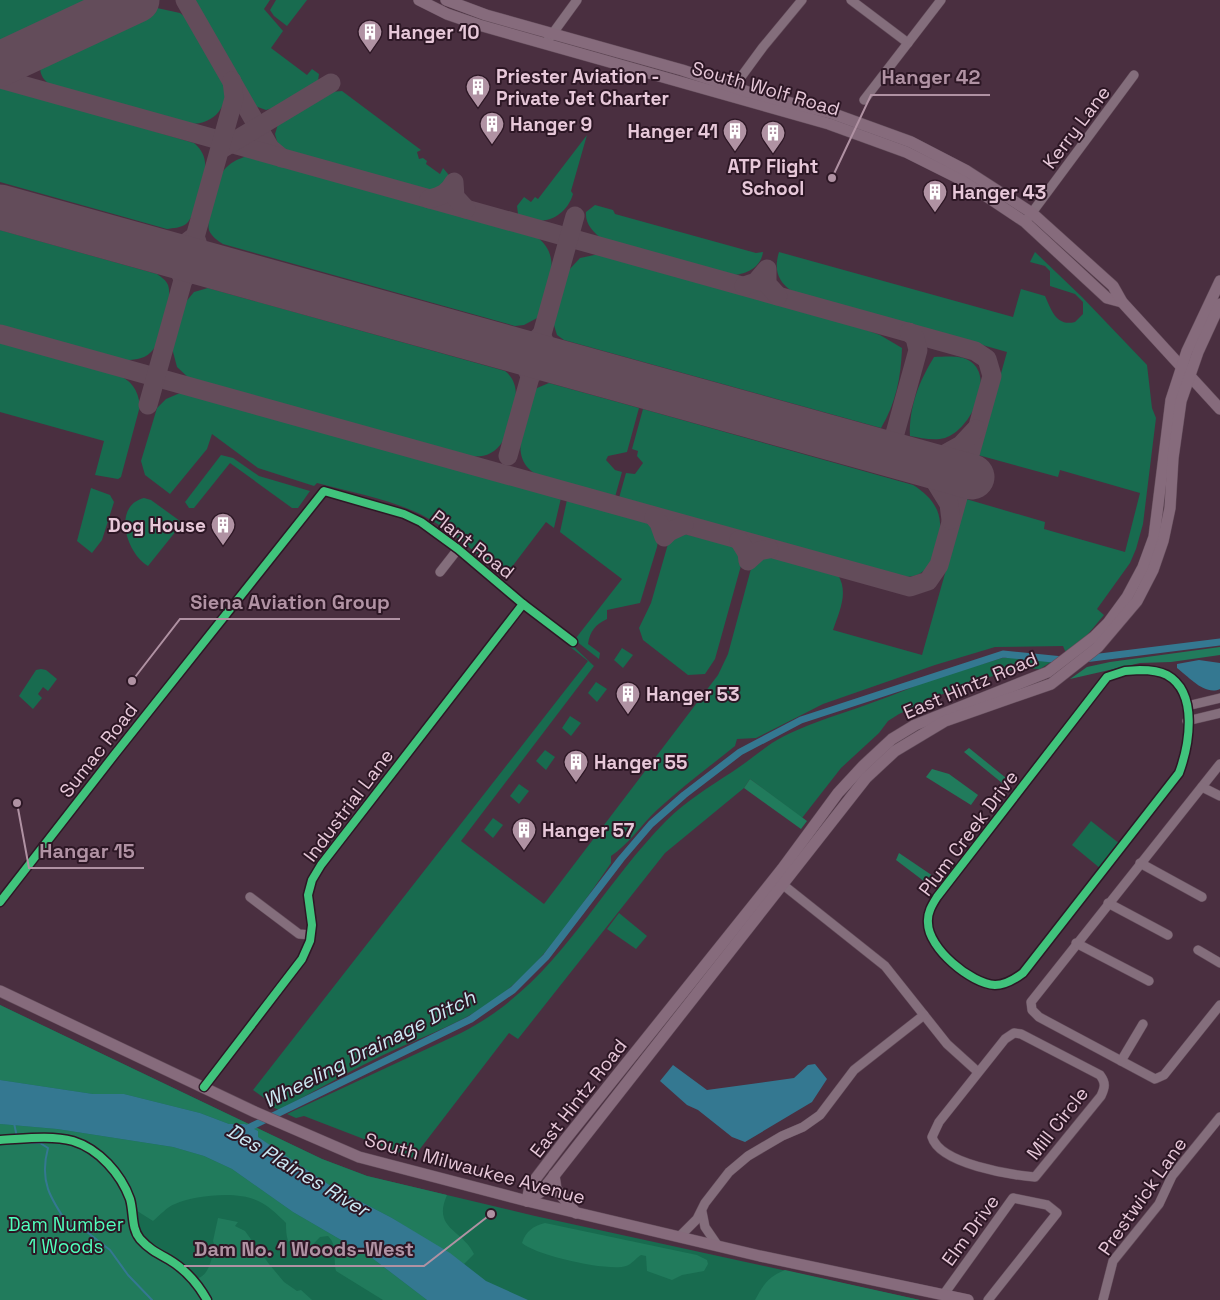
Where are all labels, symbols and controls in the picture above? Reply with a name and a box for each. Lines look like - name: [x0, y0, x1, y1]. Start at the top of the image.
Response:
- building icon: Hanger 10: [357, 19, 383, 53]
- place label: Hanger 10: [388, 20, 480, 45]
- street label: South Wolf Road: [689, 55, 843, 122]
- callout: Hanger 42: [871, 60, 990, 95]
- place label: Priester Aviation - Private Jet Charter: [496, 64, 669, 111]
- text: Hanger 42: [882, 64, 981, 90]
- building icon: Priester Aviation - Private Jet Charter: [465, 74, 491, 108]
- street label: Kerry Lane: [1037, 81, 1116, 174]
- building icon: Hanger 9: [479, 111, 505, 145]
- place label: Hanger 9: [510, 112, 592, 137]
- building icon: Hanger 41: [722, 118, 748, 152]
- place label: Hanger 41: [627, 119, 718, 144]
- building icon: ATP Flight School: [760, 120, 786, 154]
- place label: ATP Flight School: [728, 154, 818, 201]
- building icon: Hanger 43: [922, 179, 948, 213]
- place label: Hanger 43: [952, 180, 1046, 205]
- street label: Plant Road: [426, 504, 519, 585]
- building icon: Dog House: [210, 512, 236, 546]
- place label: Dog House: [108, 513, 206, 538]
- callout: Siena Aviation Group: [180, 584, 400, 619]
- text: Siena Aviation Group: [190, 589, 390, 615]
- street label: East Hintz Road: [899, 646, 1041, 725]
- building icon: Hanger 53: [615, 681, 641, 715]
- place label: Hanger 53: [646, 682, 740, 707]
- street label: Sumac Road: [54, 698, 143, 803]
- street label: Industrial Lane: [298, 744, 399, 867]
- building icon: Hanger 55: [563, 749, 589, 783]
- place label: Hanger 55: [594, 750, 687, 775]
- street label: Plum Creek Drive: [913, 765, 1024, 901]
- building icon: Hanger 57: [511, 817, 537, 851]
- place label: Hanger 57: [542, 818, 635, 843]
- callout: Hangar 15: [29, 833, 144, 868]
- text: Hangar 15: [39, 838, 135, 864]
- water label: Wheeling Drainage Ditch: [258, 984, 480, 1114]
- street label: East Hintz Road: [524, 1034, 632, 1163]
- street label: Mill Circle: [1021, 1082, 1094, 1165]
- water label: Des Plaines River: [222, 1117, 376, 1224]
- street label: South Milwaukee Avenue: [362, 1127, 588, 1210]
- street label: Prestwick Lane: [1092, 1132, 1192, 1260]
- street label: Elm Drive: [936, 1190, 1005, 1271]
- park label: Dam Number 1 Woods: [8, 1212, 124, 1259]
- callout: Dam No. 1 Woods-West: [184, 1231, 424, 1266]
- text: Dam No. 1 Woods-West: [194, 1236, 414, 1262]

